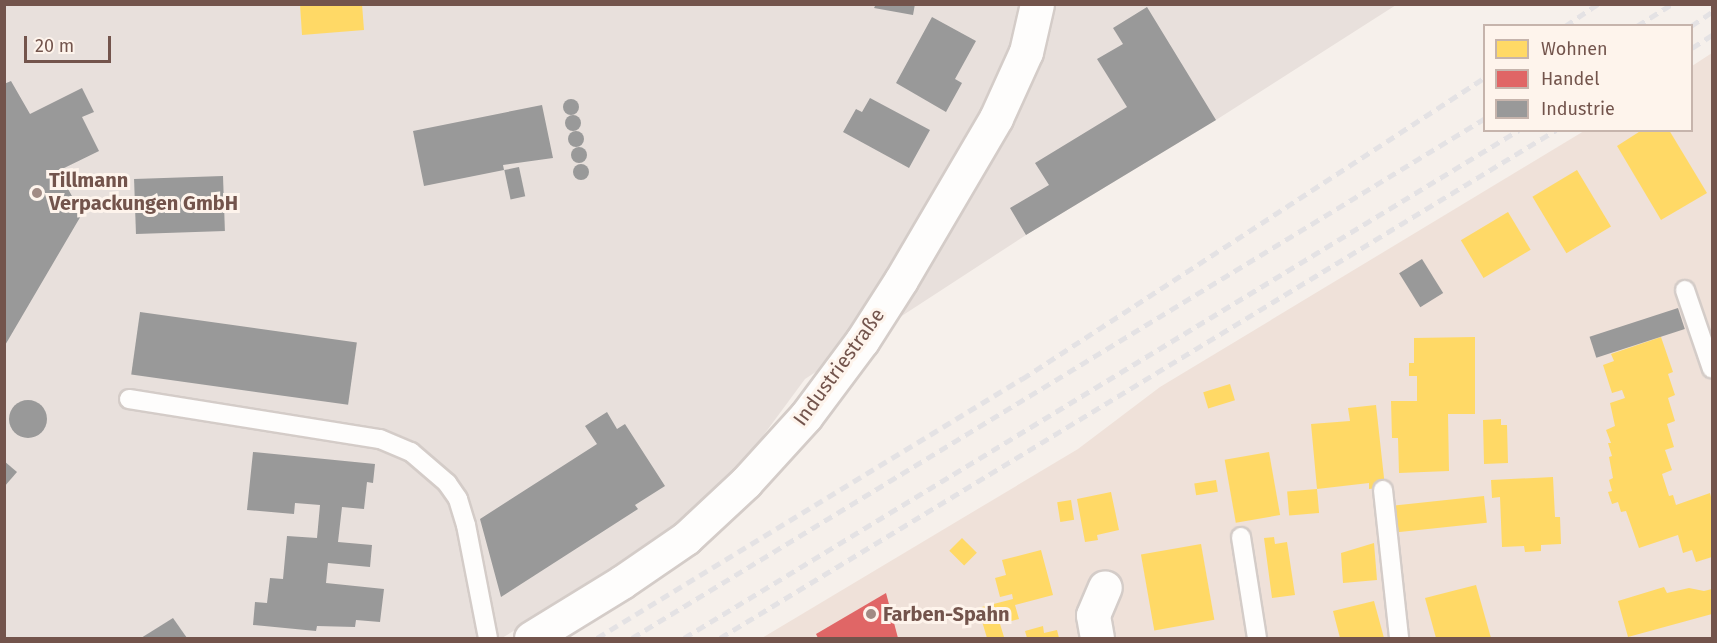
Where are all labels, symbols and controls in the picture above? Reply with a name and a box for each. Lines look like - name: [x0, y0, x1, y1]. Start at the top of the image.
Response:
- scale bar: [27, 24, 114, 62]
- legend: [1483, 24, 1693, 132]
- text: 20 m: [35, 35, 74, 57]
- text: Wohnen: [1541, 38, 1608, 60]
- text: Handel: [1541, 68, 1599, 90]
- text: Industrie: [1541, 98, 1615, 120]
- place label: Tillmann Verpackungen GmbH: [49, 169, 238, 216]
- marker: Tillmann Verpackungen GmbH: [30, 186, 44, 200]
- street label: Industriestraße: [788, 304, 890, 430]
- place label: Farben-Spahn: [883, 602, 1010, 626]
- marker: Farben-Spahn: [864, 607, 878, 621]

